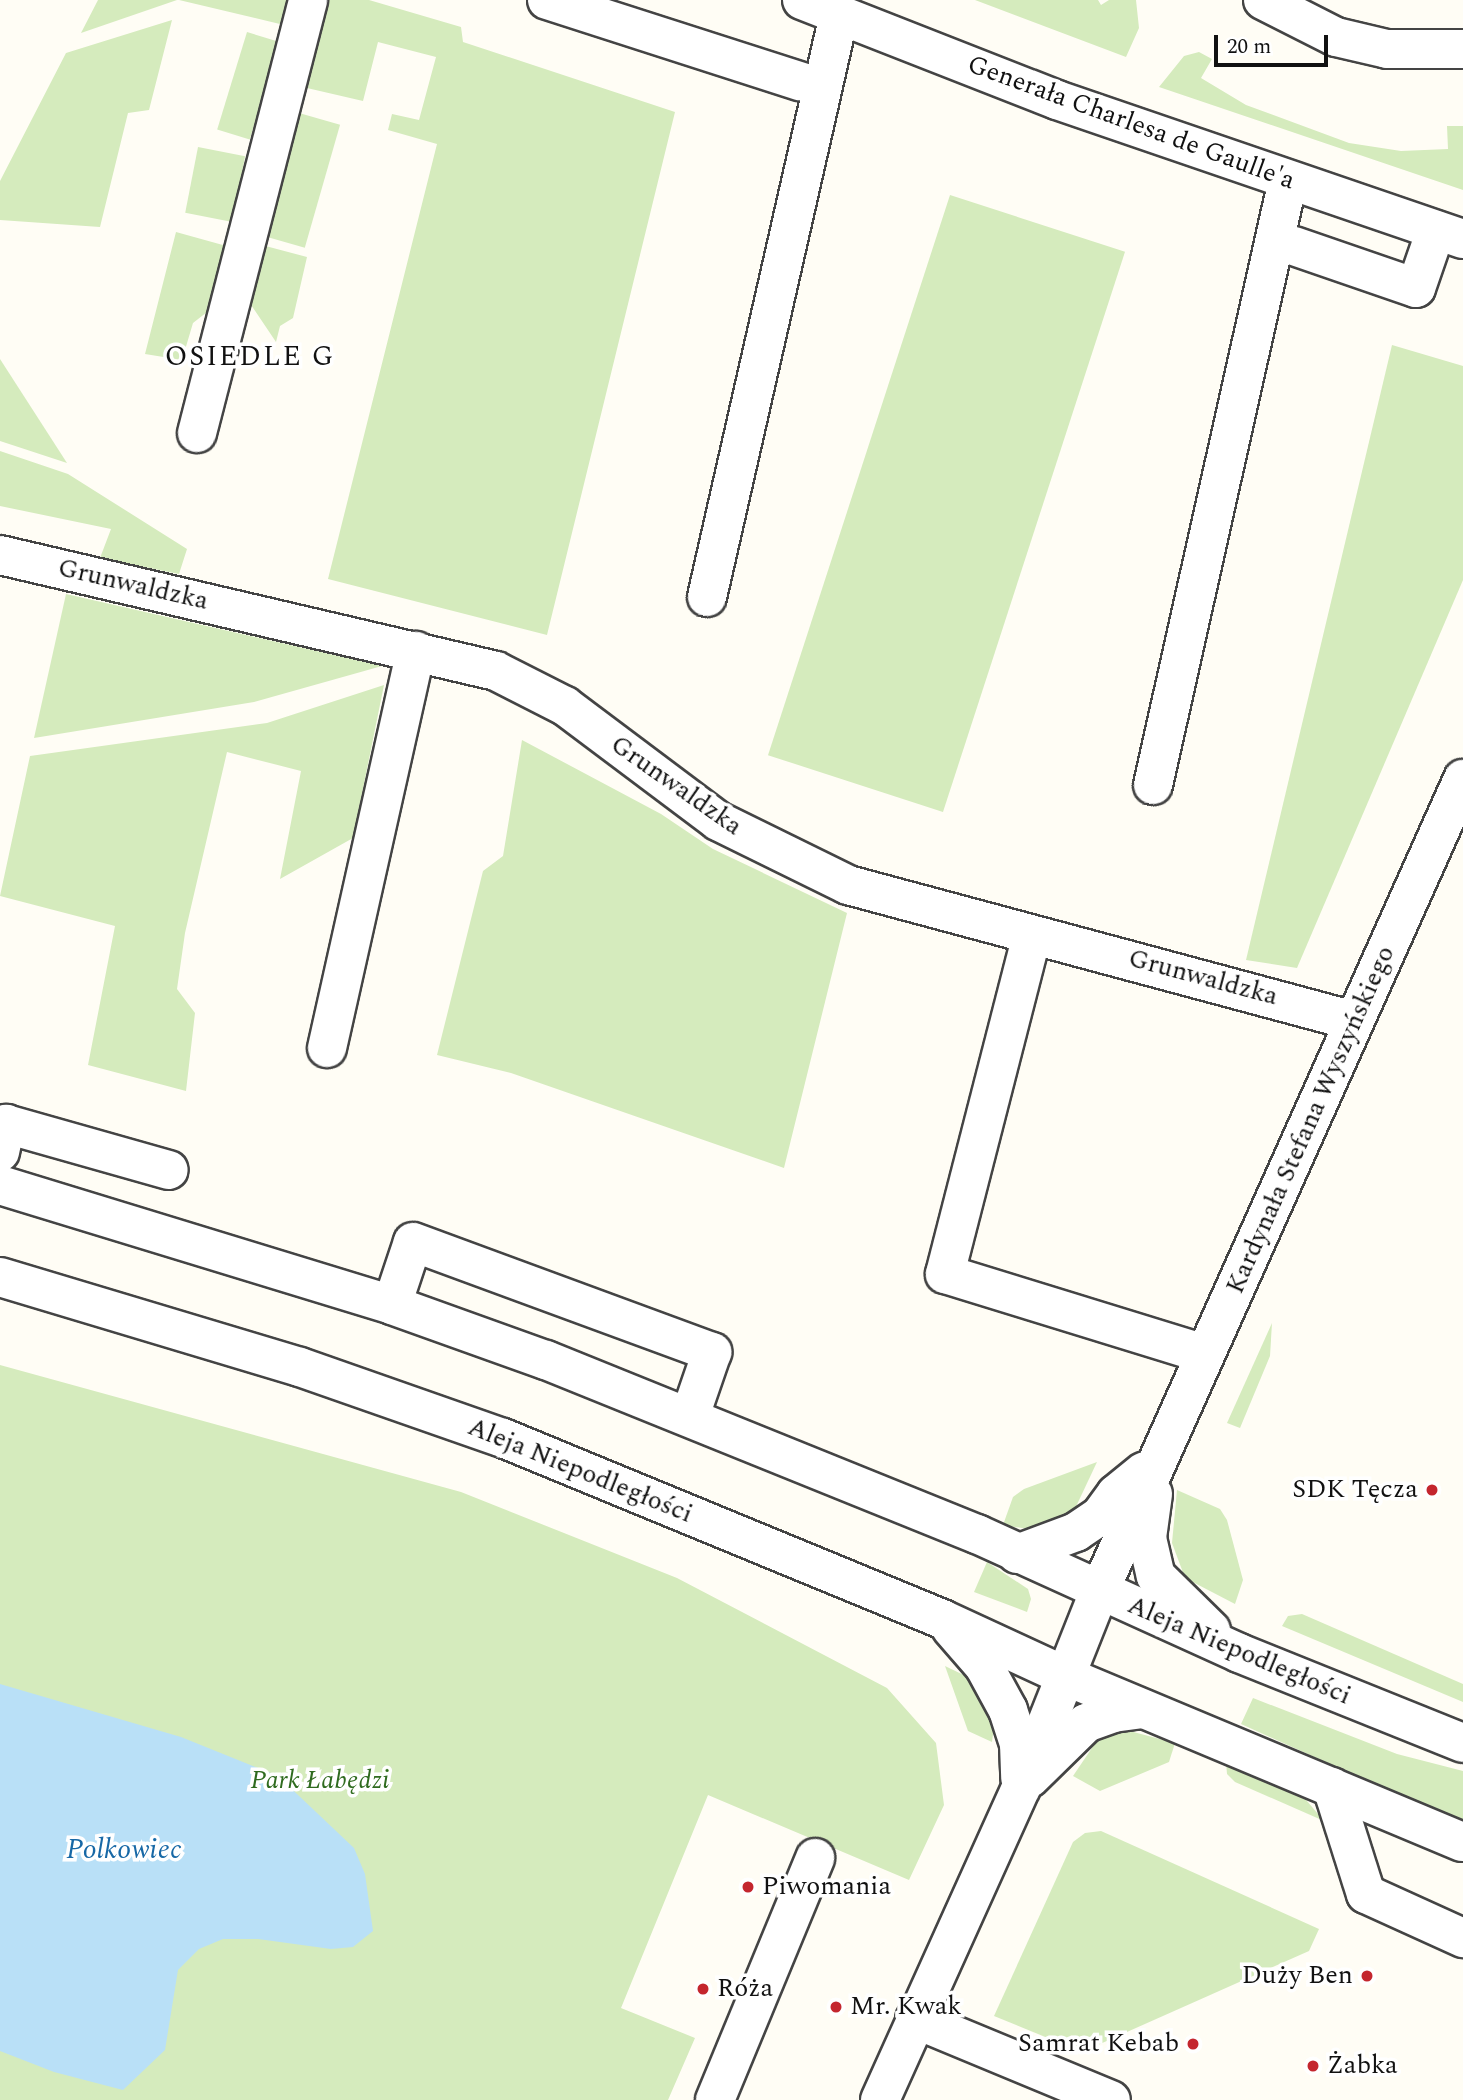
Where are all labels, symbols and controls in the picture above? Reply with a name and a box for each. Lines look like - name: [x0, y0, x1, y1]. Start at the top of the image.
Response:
- scale bar: [1218, 21, 1332, 65]
- text: 20 m: [1227, 31, 1271, 63]
- street label: Generała Charlesa de Gaulle'a: [963, 49, 1299, 197]
- district label: OSIEDLE G: [166, 340, 334, 374]
- street label: Grunwaldzka: [55, 553, 211, 617]
- street label: Grunwaldzka: [604, 729, 748, 843]
- street label: Kardynała Stefana Wyszyńskiego: [1220, 941, 1402, 1299]
- street label: Grunwaldzka: [1125, 943, 1281, 1013]
- street label: Aleja Niepodległości: [463, 1412, 697, 1530]
- place label: SDK Tęcza: [1292, 1474, 1418, 1506]
- marker: SDK Tęcza: [1424, 1482, 1440, 1498]
- street label: Aleja Niepodległości: [1123, 1590, 1355, 1712]
- park label: Park Łabędzi: [250, 1765, 390, 1797]
- water label: Polkowiec: [66, 1833, 182, 1867]
- place label: Piwomania: [762, 1871, 891, 1903]
- marker: Piwomania: [740, 1879, 756, 1895]
- place label: Duży Ben: [1242, 1960, 1353, 1992]
- marker: Duży Ben: [1359, 1968, 1375, 1984]
- place label: Róża: [717, 1973, 773, 2005]
- marker: Róża: [695, 1981, 711, 1997]
- place label: Mr. Kwak: [850, 1991, 962, 2023]
- marker: Mr. Kwak: [828, 1999, 844, 2015]
- place label: Samrat Kebab: [1018, 2028, 1179, 2060]
- marker: Samrat Kebab: [1185, 2036, 1201, 2052]
- place label: Żabka: [1327, 2050, 1398, 2082]
- marker: Żabka: [1305, 2058, 1321, 2074]

